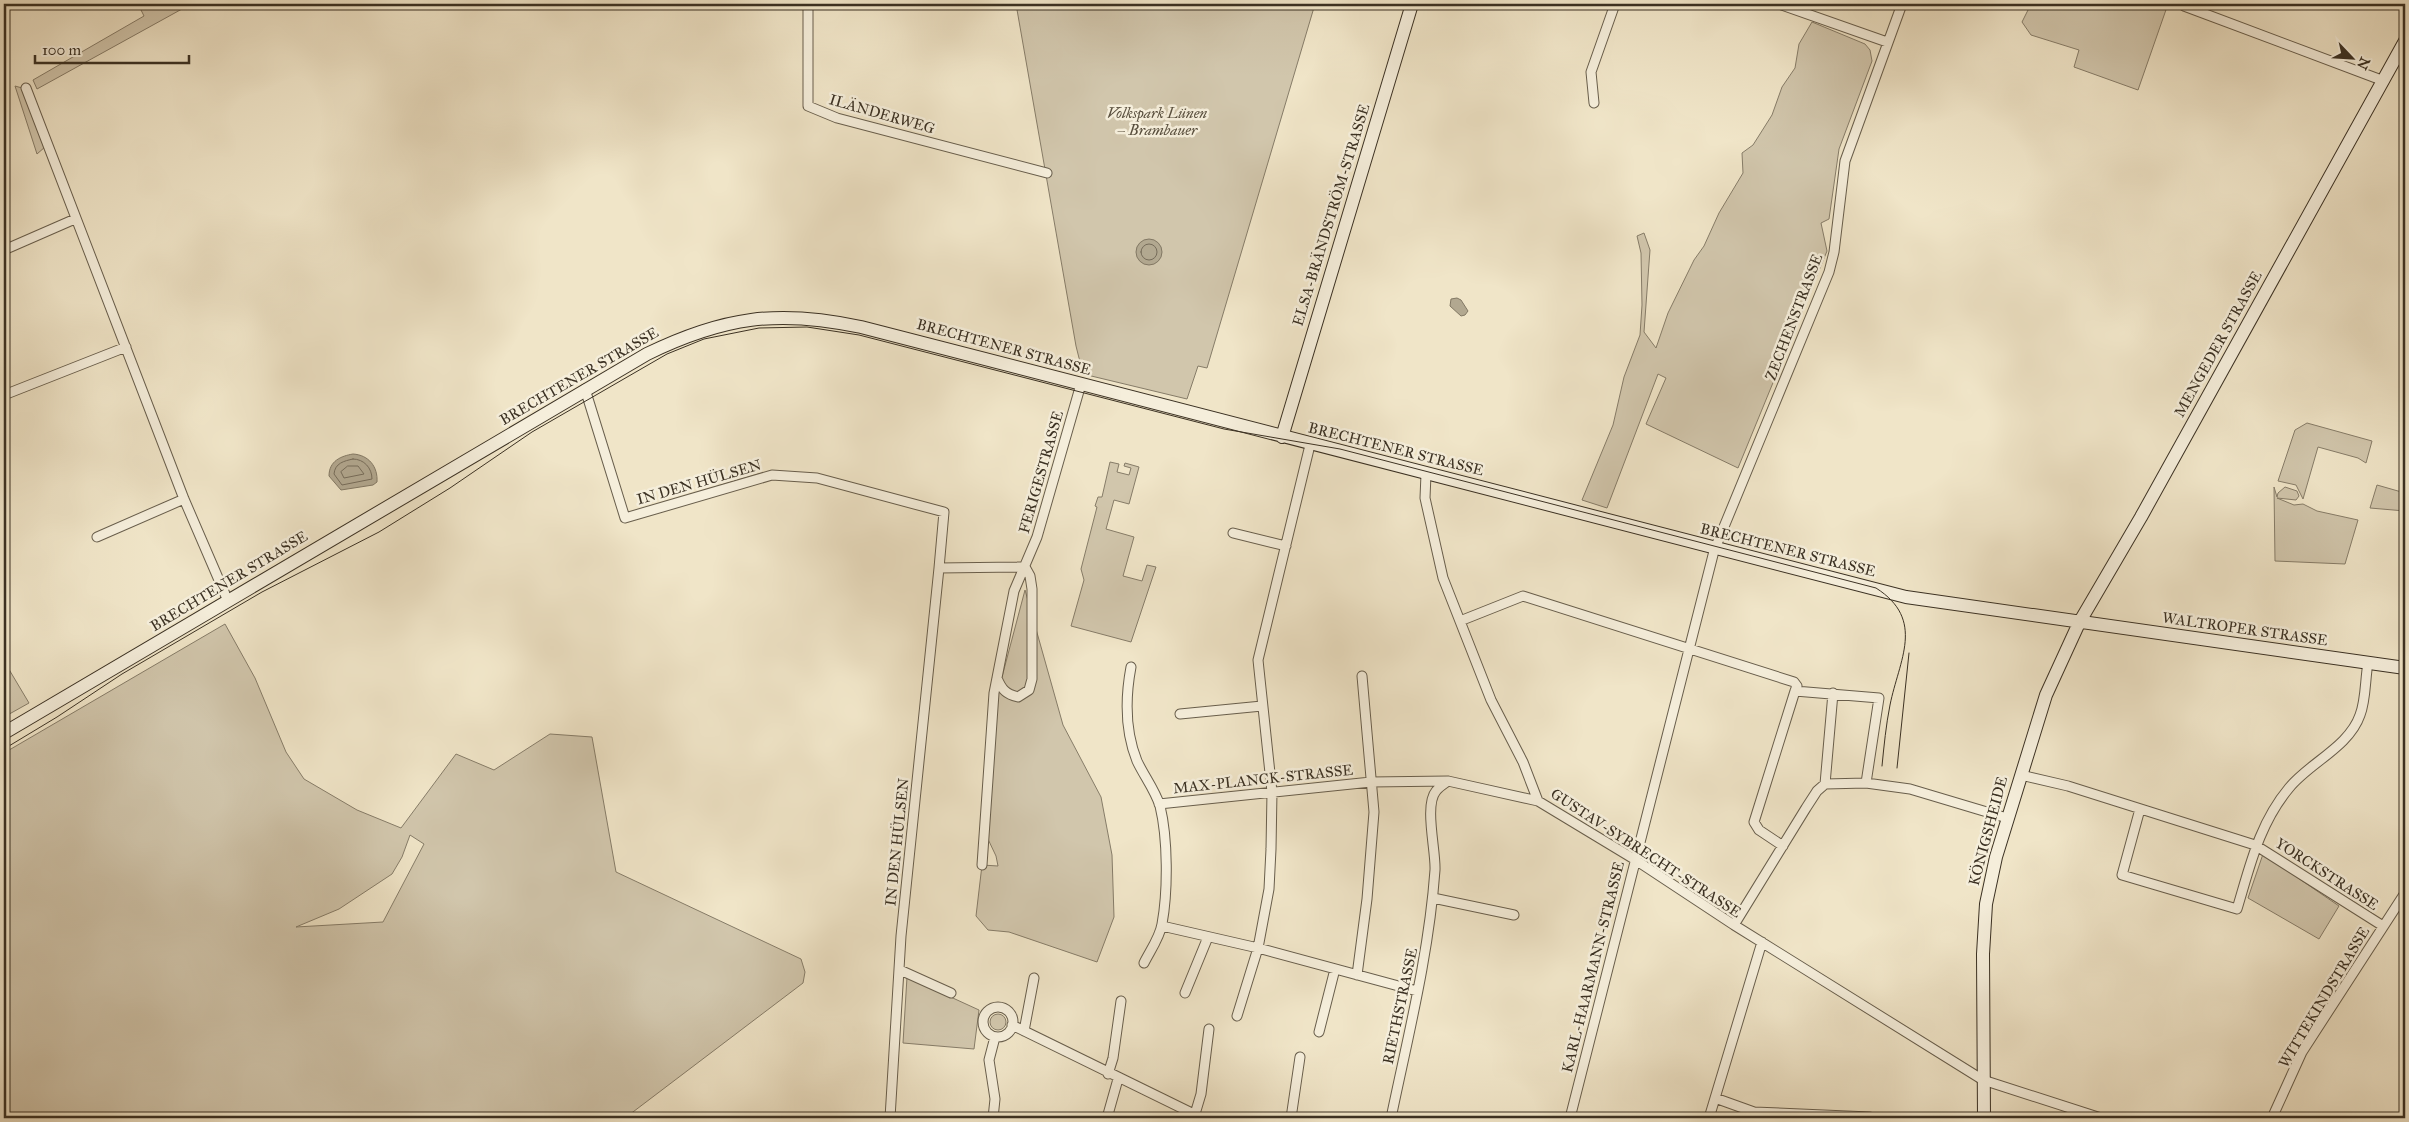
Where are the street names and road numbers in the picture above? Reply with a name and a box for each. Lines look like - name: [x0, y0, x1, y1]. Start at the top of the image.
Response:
- street label: ILÄNDERWEG: [827, 90, 937, 138]
- street label: ELSA-BRÄNDSTRÖM-STRASSE: [1288, 101, 1374, 328]
- street label: ZECHENSTRASSE: [1762, 251, 1827, 383]
- street label: MENGEDER STRASSE: [2170, 268, 2266, 420]
- street label: BRECHTENER STRASSE: [915, 315, 1094, 379]
- street label: BRECHTENER STRASSE: [496, 323, 662, 429]
- street label: FERIGESTRASSE: [1015, 408, 1067, 535]
- street label: BRECHTENER STRASSE: [1306, 418, 1486, 480]
- street label: IN DEN HÜLSEN: [634, 455, 764, 508]
- street label: BRECHTENER STRASSE: [1698, 519, 1878, 581]
- street label: BRECHTENER STRASSE: [147, 527, 311, 635]
- street label: WALTROPER STRASSE: [2161, 608, 2329, 650]
- street label: MAX-PLANCK-STRASSE: [1172, 761, 1354, 797]
- street label: KÖNIGSHEIDE: [1964, 774, 2011, 888]
- street label: IN DEN HÜLSEN: [880, 777, 913, 907]
- street label: GUSTAV-SYBRECHT-STRASSE: [1547, 785, 1745, 922]
- street label: YORCKSTRASSE: [2272, 834, 2382, 914]
- street label: KARL-HAARMANN-STRASSE: [1558, 859, 1628, 1074]
- street label: WITTEKINDSTRASSE: [2275, 923, 2373, 1071]
- street label: RIETHSTRASSE: [1379, 946, 1421, 1066]

